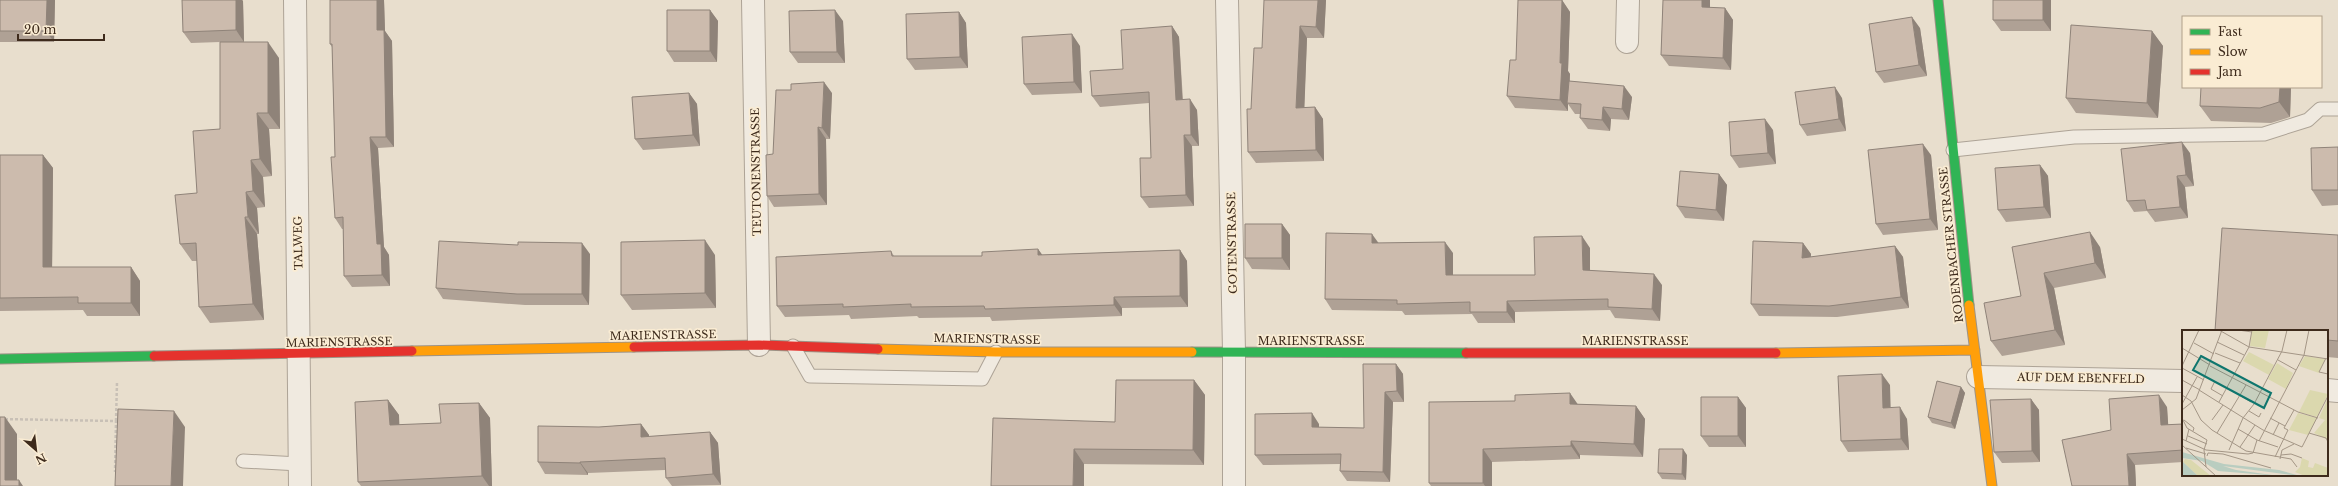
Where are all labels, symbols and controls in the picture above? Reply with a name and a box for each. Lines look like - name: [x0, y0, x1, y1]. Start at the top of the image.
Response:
- scale bar: [18, 16, 104, 42]
- legend: [2182, 16, 2322, 88]
- text: 20 m: [24, 22, 56, 37]
- text: Fast: [2218, 24, 2243, 39]
- text: Slow: [2218, 44, 2248, 59]
- text: Jam: [2216, 64, 2242, 79]
- street label: TEUTONENSTRASSE: [748, 108, 764, 236]
- street label: RODENBACHER STRASSE: [1936, 166, 1966, 324]
- street label: GOTENSTRASSE: [1224, 192, 1240, 294]
- street label: TALWEG: [291, 215, 305, 270]
- street label: MARIENSTRASSE: [610, 327, 716, 343]
- inset map: [2182, 330, 2328, 476]
- street label: MARIENSTRASSE: [934, 331, 1040, 347]
- street label: MARIENSTRASSE: [286, 334, 392, 350]
- street label: MARIENSTRASSE: [1258, 334, 1364, 348]
- street label: MARIENSTRASSE: [1582, 334, 1688, 348]
- street label: AUF DEM EBENFELD: [2016, 370, 2145, 386]
- north arrow: [16, 430, 56, 470]
- text: N: [32, 450, 49, 468]

